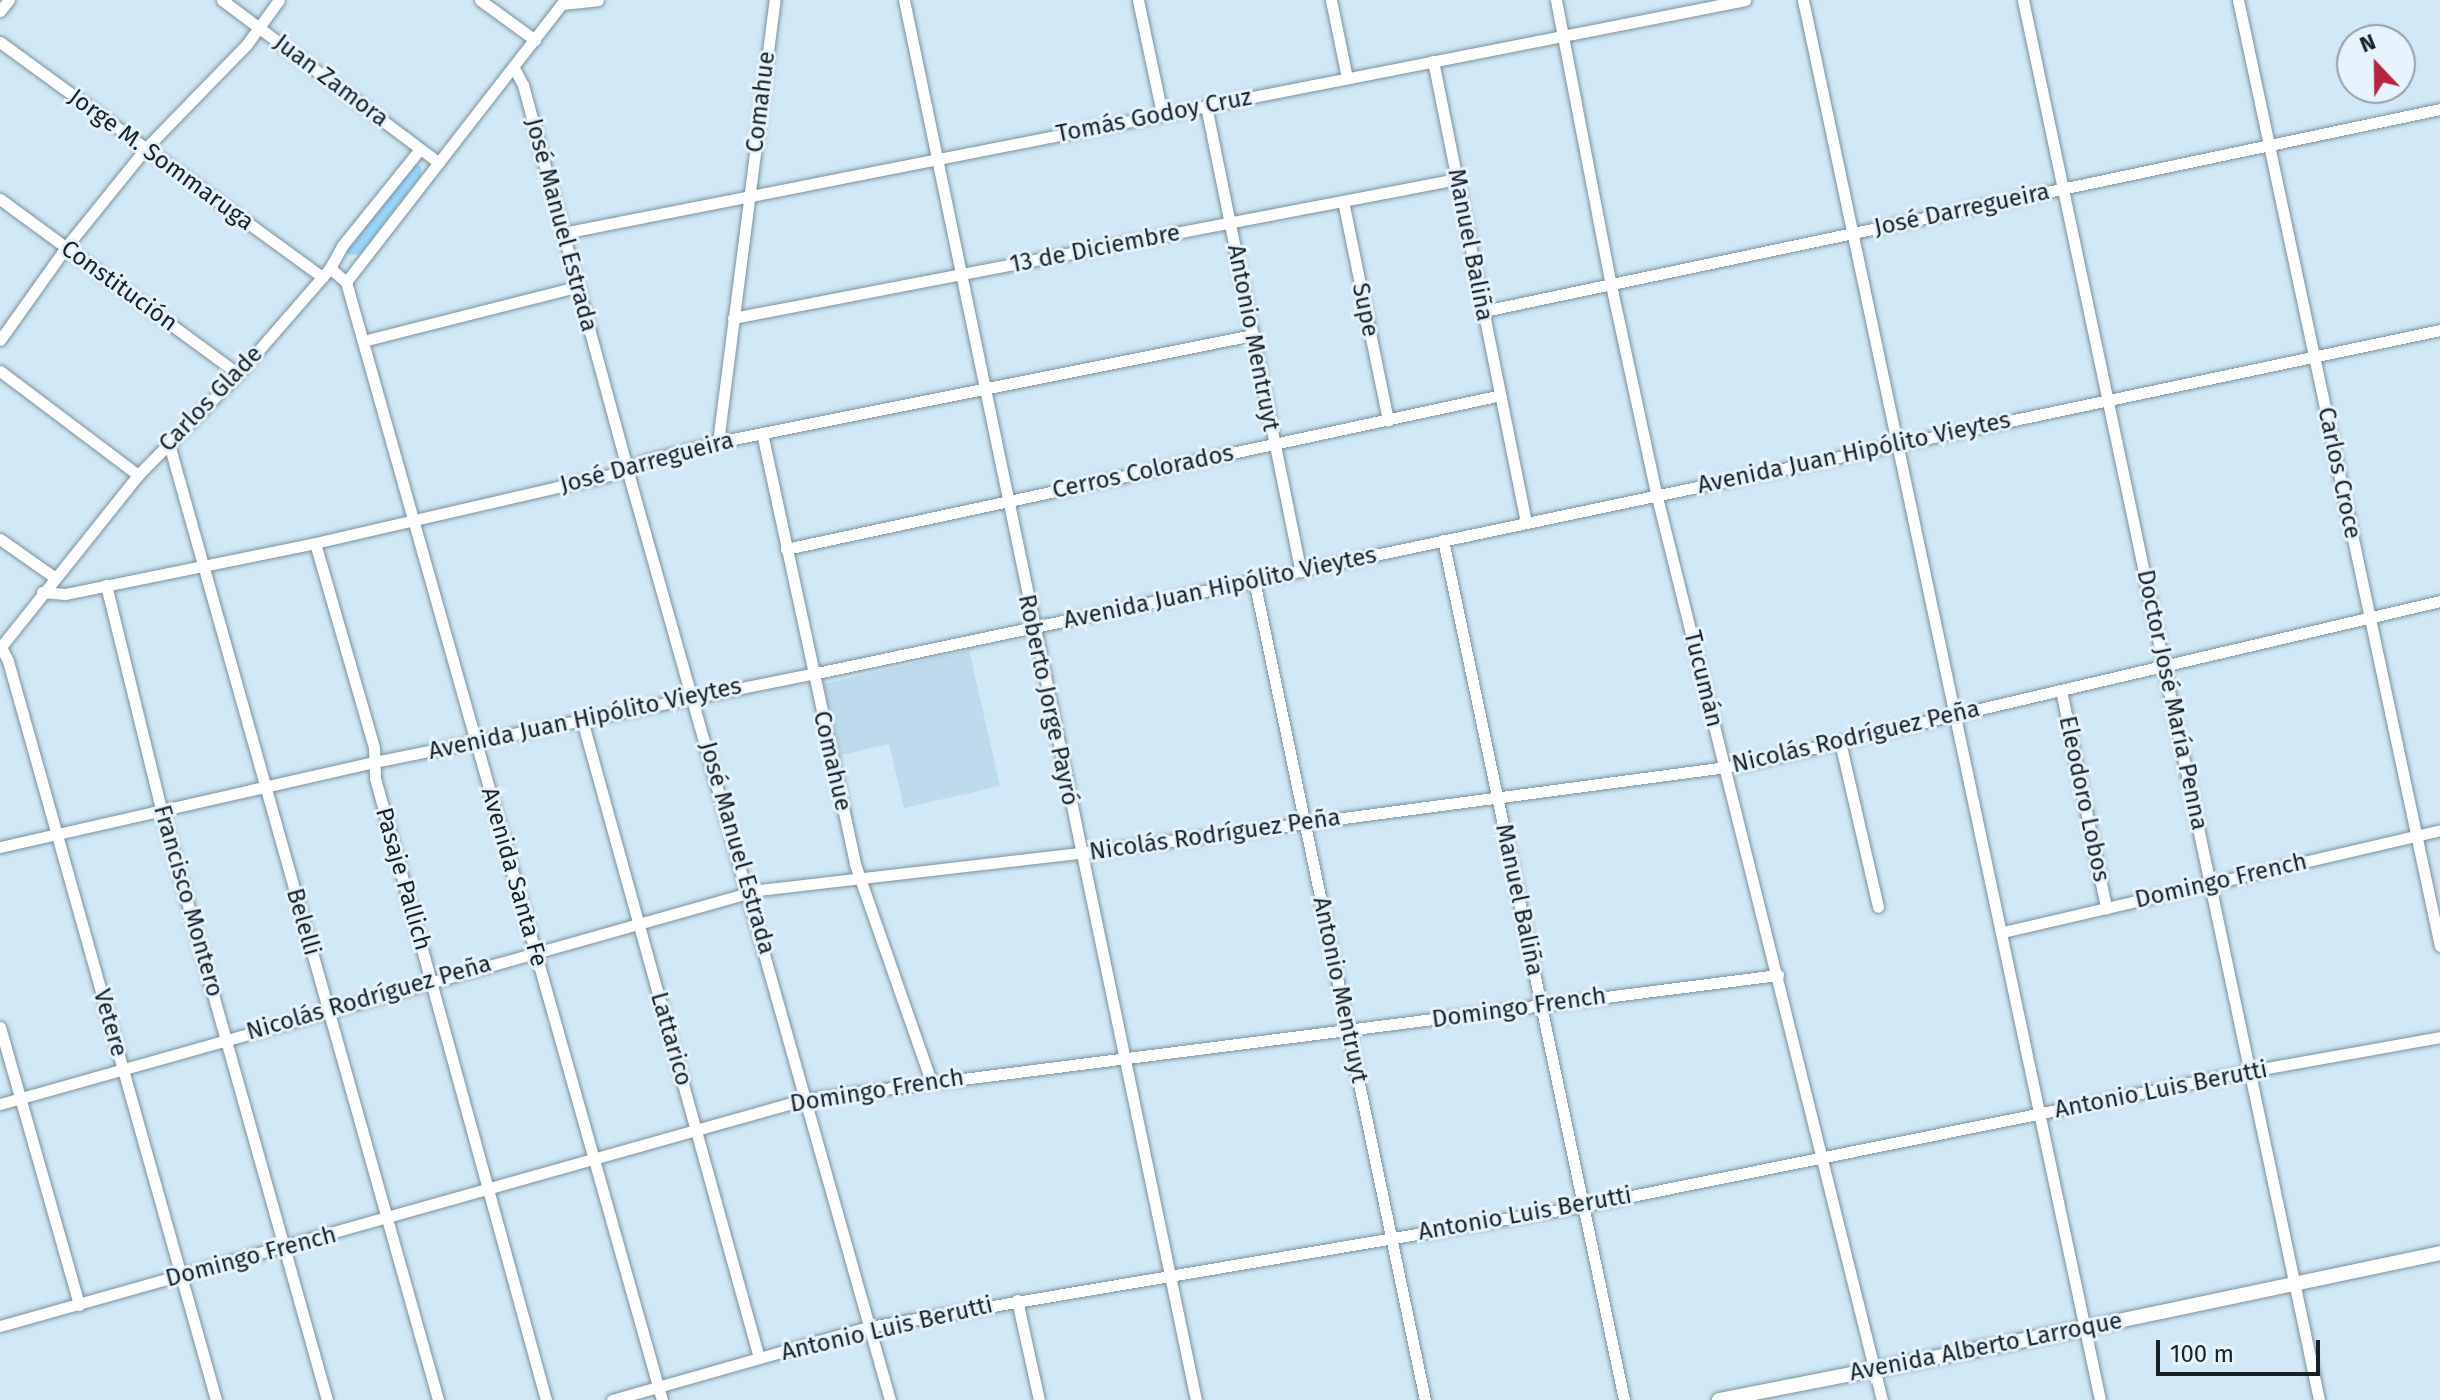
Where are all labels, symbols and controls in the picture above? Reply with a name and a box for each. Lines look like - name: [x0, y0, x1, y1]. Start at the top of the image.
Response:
- north arrow: [2336, 24, 2416, 104]
- text: N: [2356, 28, 2379, 58]
- street label: Juan Zamora: [268, 29, 394, 133]
- street label: Comahue: [741, 50, 781, 154]
- street label: Jorge M. Sommaruga: [63, 83, 259, 237]
- street label: Tomás Godoy Cruz: [1054, 83, 1254, 149]
- street label: José Manuel Estrada: [519, 115, 603, 335]
- street label: Manuel Baliña: [1441, 166, 1499, 324]
- street label: José Darregueira: [1872, 177, 2052, 243]
- street label: 13 de Diciembre: [1008, 218, 1182, 280]
- street label: Constitución: [55, 234, 183, 338]
- street label: Antonio Mentruyt: [1221, 242, 1285, 434]
- street label: Supe: [1345, 280, 1385, 340]
- street label: Carlos Glade: [153, 340, 269, 458]
- street label: Carlos Croce: [2311, 405, 2367, 541]
- street label: Avenida Juan Hipólito Vieytes: [1695, 406, 2013, 500]
- street label: José Darregueira: [557, 426, 737, 500]
- street label: Cerros Colorados: [1050, 439, 1236, 505]
- street label: Avenida Juan Hipólito Vieytes: [1061, 541, 1379, 635]
- street label: Doctor José María Penna: [2130, 567, 2214, 833]
- street label: Roberto Jorge Payró: [1012, 592, 1084, 808]
- street label: Tucumán: [1677, 628, 1729, 730]
- street label: Avenida Juan Hipólito Vieytes: [426, 672, 744, 766]
- street label: Nicolás Rodríguez Peña: [1729, 694, 1983, 780]
- street label: Comahue: [807, 708, 857, 814]
- street label: Eleodoro Lobos: [2052, 713, 2116, 885]
- street label: José Manuel Estrada: [693, 738, 781, 958]
- street label: Avenida Santa Fe: [475, 784, 553, 970]
- street label: Francisco Montero: [147, 802, 229, 1000]
- street label: Nicolás Rodríguez Peña: [1088, 803, 1342, 867]
- street label: Pasaje Pallich: [369, 804, 437, 954]
- street label: Manuel Baliña: [1489, 821, 1549, 979]
- street label: Domingo French: [2132, 847, 2310, 915]
- street label: Belelli: [280, 885, 326, 959]
- street label: Antonio Mentruyt: [1306, 894, 1374, 1086]
- street label: Nicolás Rodríguez Peña: [243, 949, 495, 1047]
- street label: Domingo French: [1430, 982, 1608, 1034]
- street label: Vetere: [87, 986, 133, 1060]
- street label: Lattarico: [644, 989, 698, 1089]
- street label: Antonio Luis Berutti: [2052, 1055, 2270, 1125]
- street label: Domingo French: [788, 1063, 966, 1119]
- street label: Antonio Luis Berutti: [1416, 1181, 1634, 1247]
- street label: Domingo French: [163, 1220, 339, 1294]
- street label: Antonio Luis Berutti: [778, 1291, 996, 1367]
- street label: Avenida Alberto Larroque: [1847, 1306, 2125, 1388]
- scale bar: [2160, 1324, 2324, 1374]
- text: 100 m: [2170, 1340, 2234, 1368]

